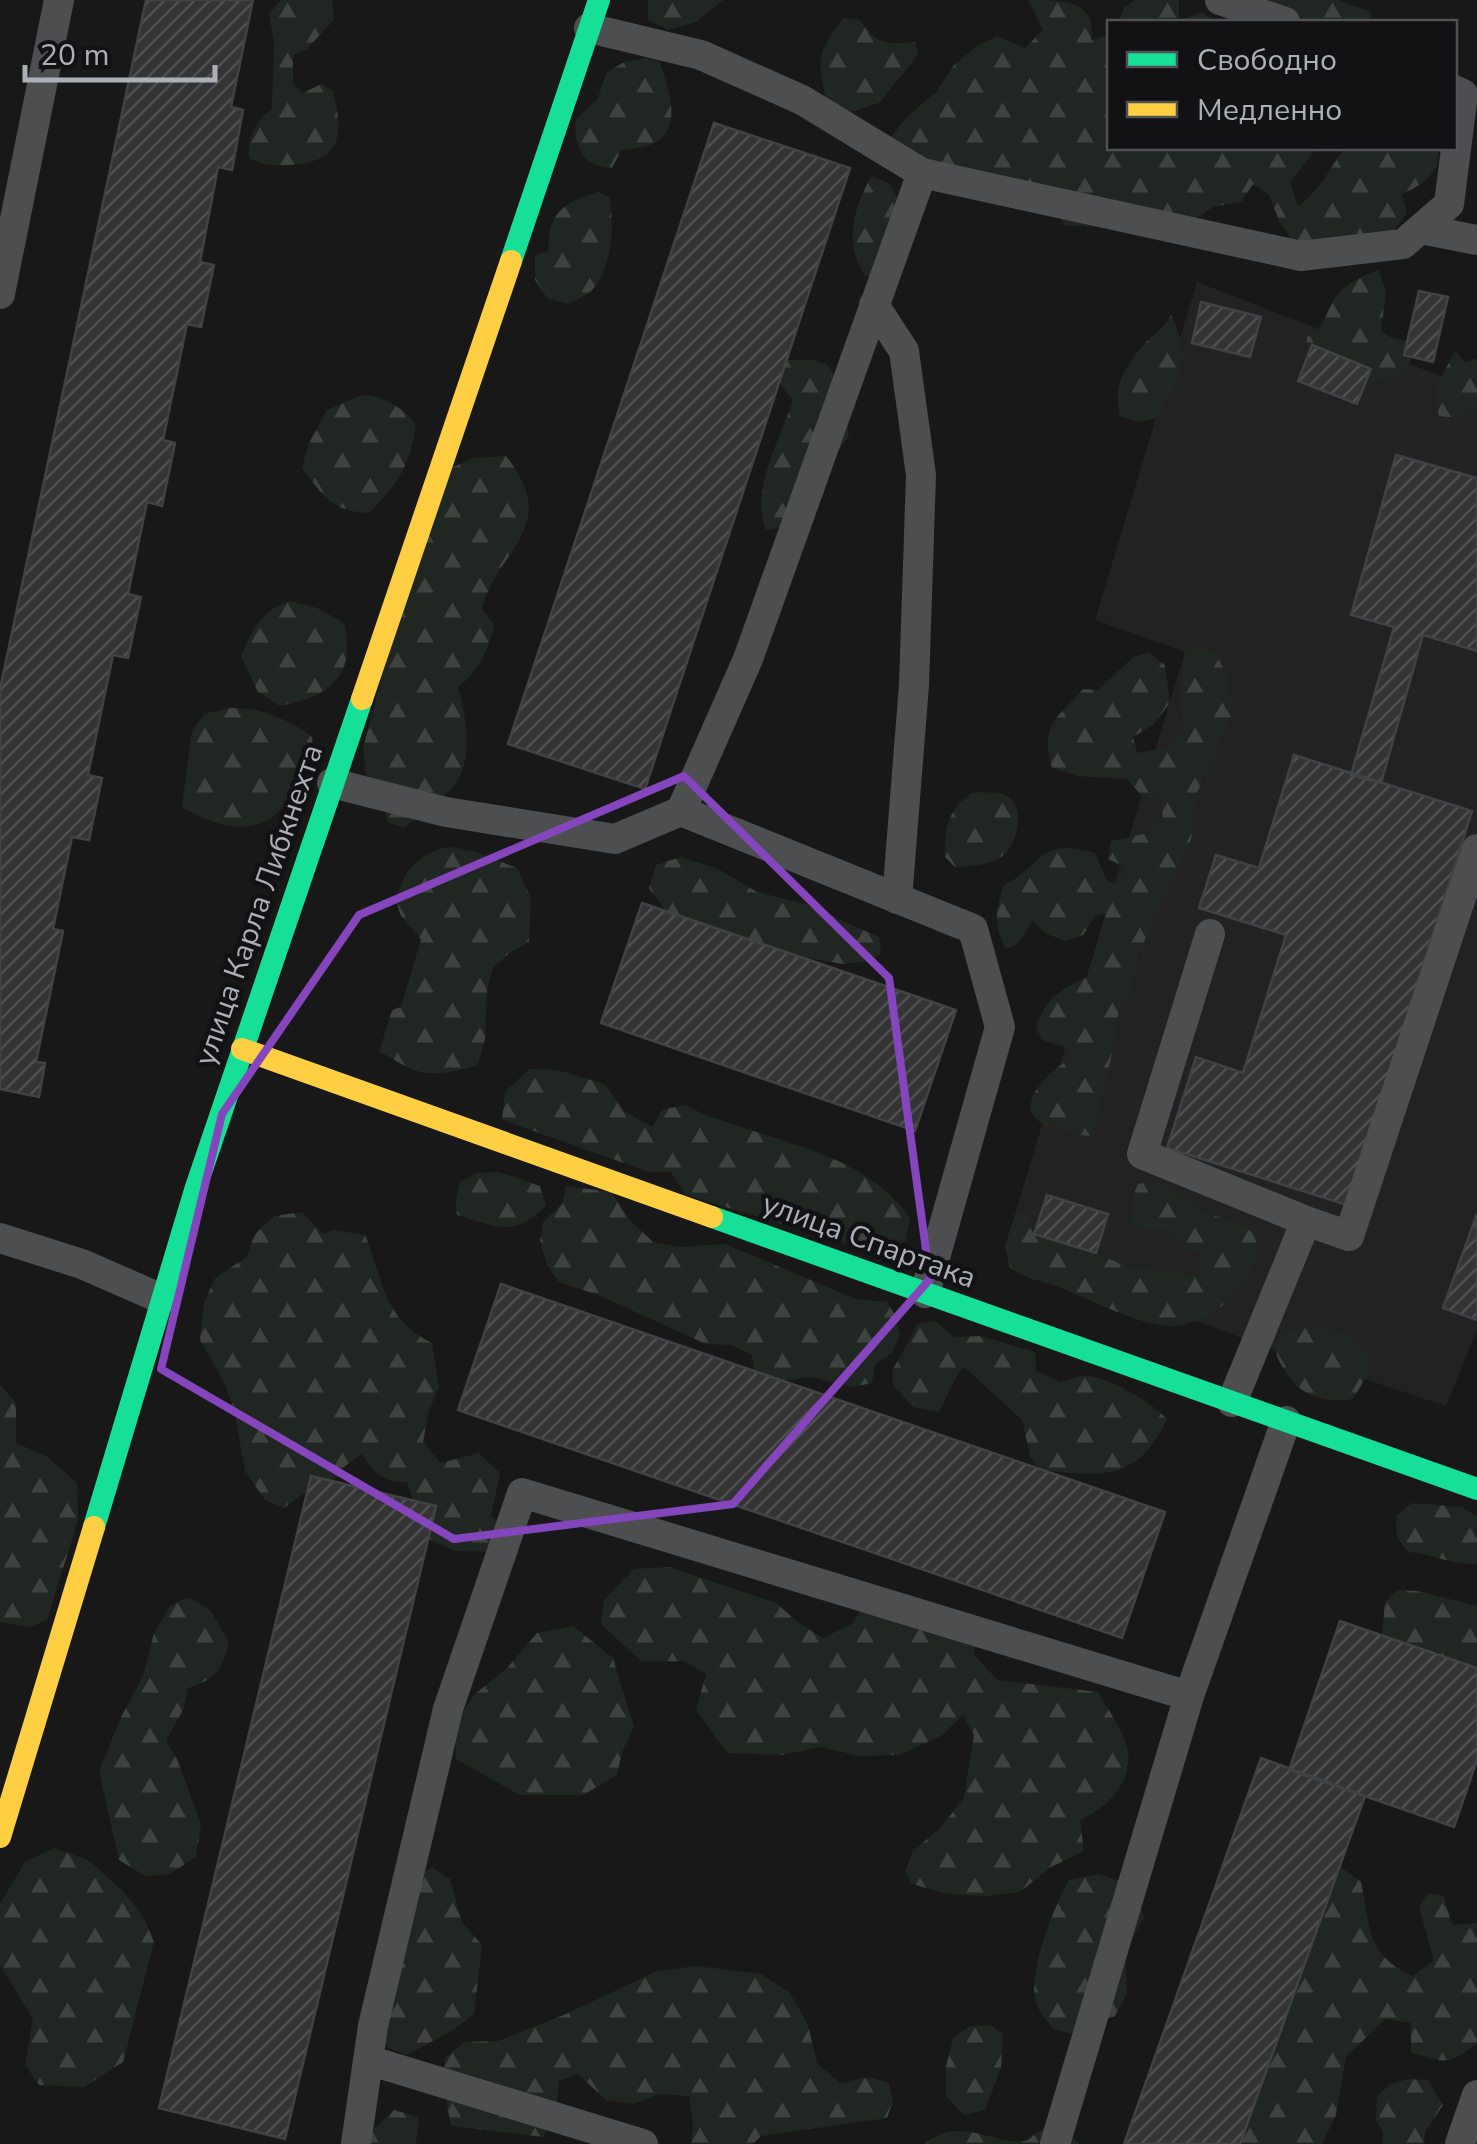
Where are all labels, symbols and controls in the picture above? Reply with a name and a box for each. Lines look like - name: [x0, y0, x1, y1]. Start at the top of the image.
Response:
- scale bar: [25, 20, 215, 82]
- legend: [1107, 20, 1457, 150]
- text: 20 m: [40, 35, 109, 76]
- text: Свободно: [1197, 40, 1337, 81]
- text: Медленно: [1197, 90, 1342, 131]
- street label: улица Карла Либкнехта: [185, 739, 333, 1071]
- street label: улица Спартака: [757, 1183, 981, 1299]

